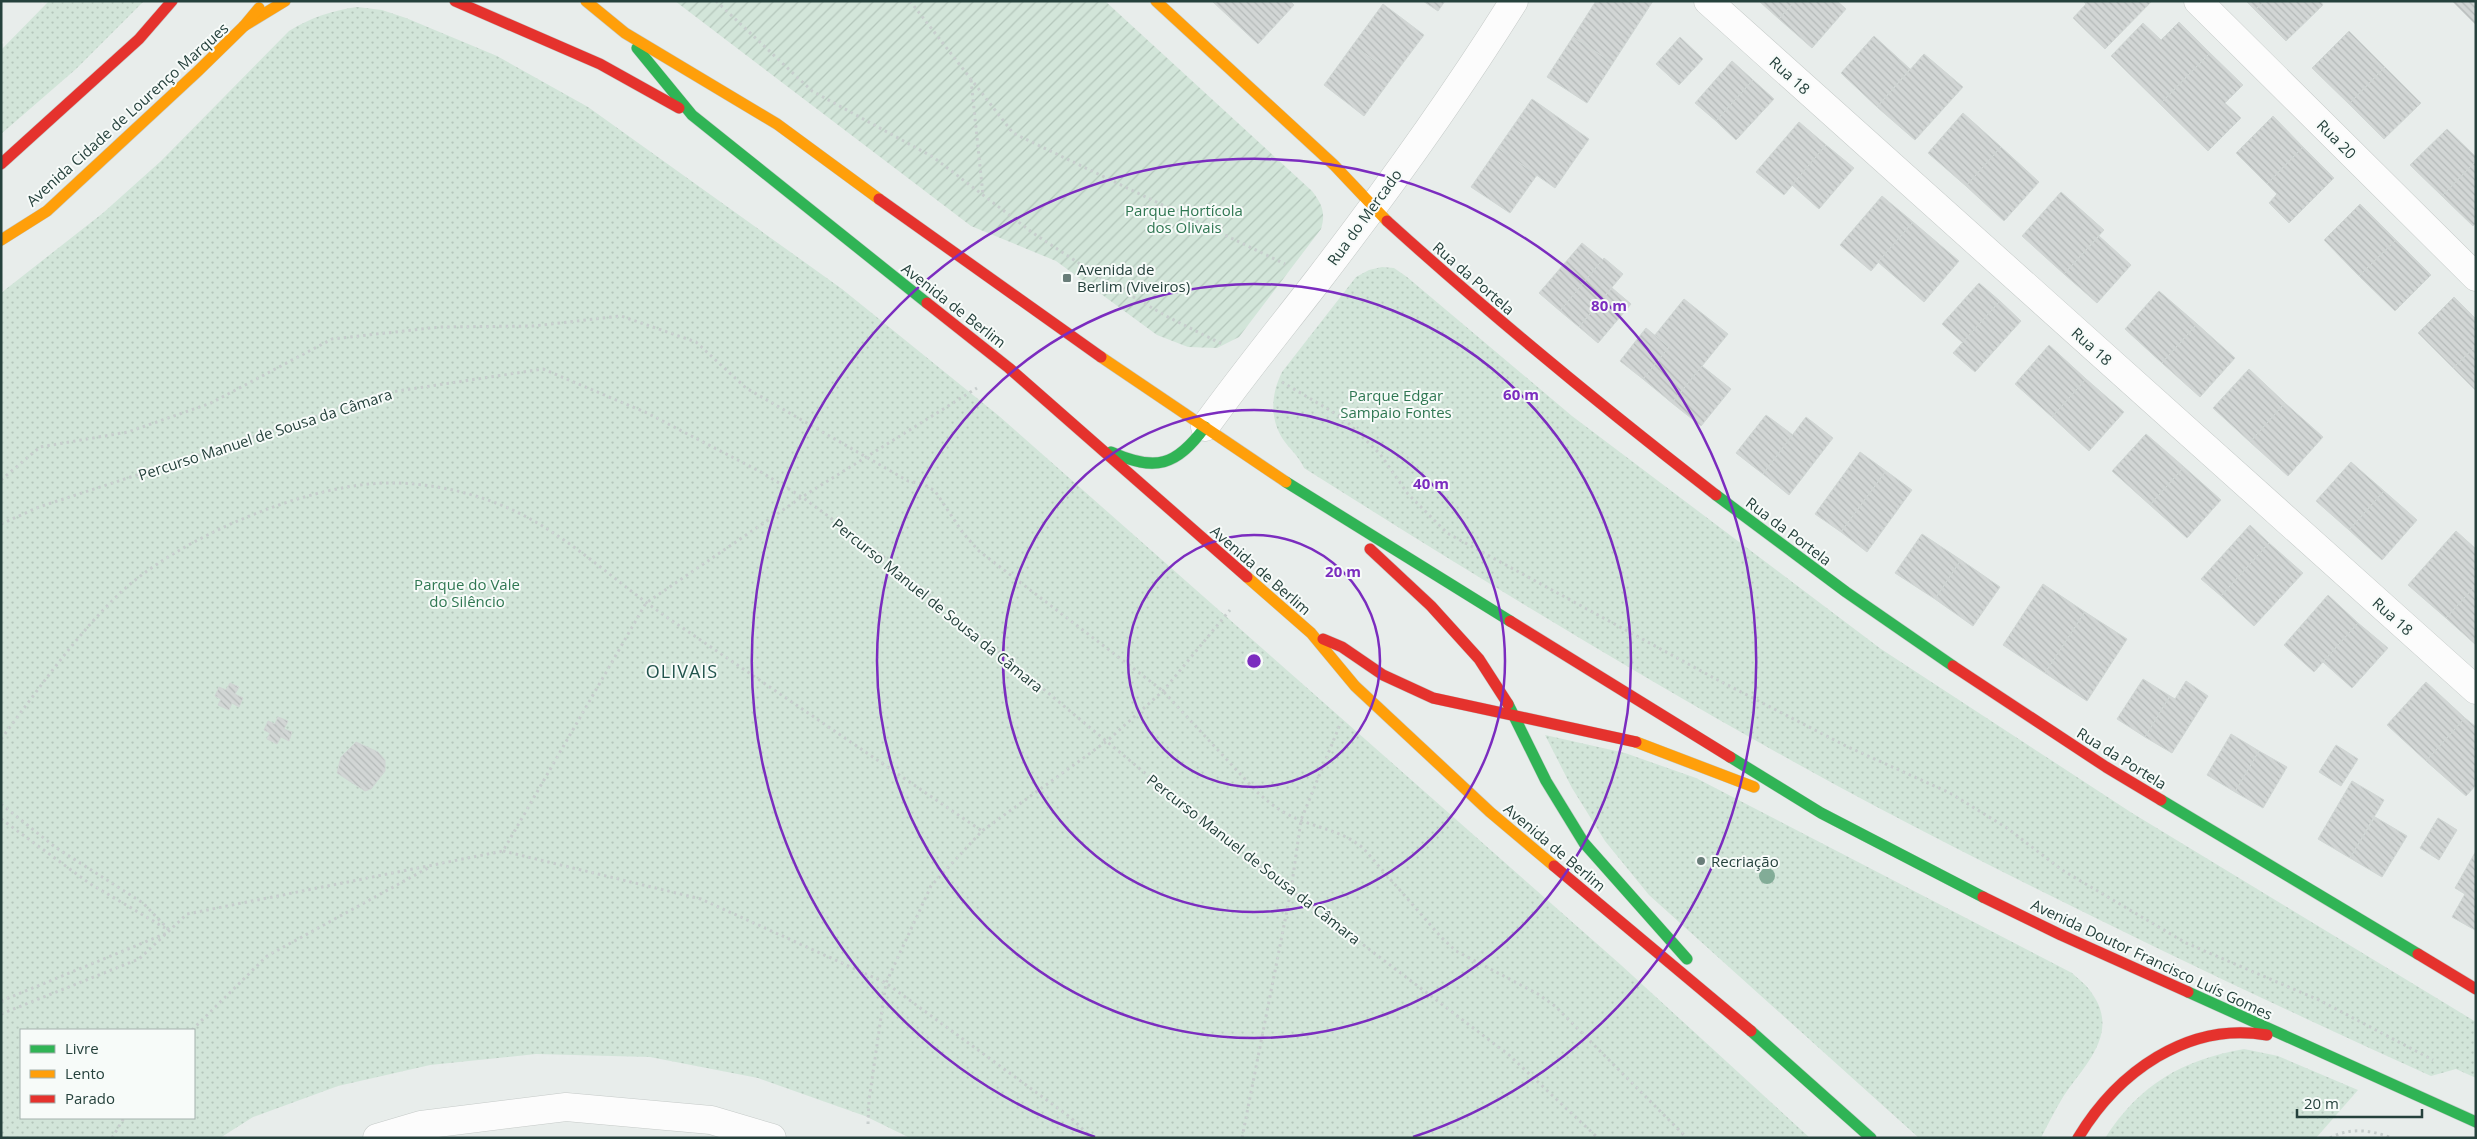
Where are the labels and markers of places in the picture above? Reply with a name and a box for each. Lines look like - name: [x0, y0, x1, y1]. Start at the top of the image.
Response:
- place label: Avenida de Berlim (Viveiros): [1077, 259, 1190, 296]
- marker: Avenida de Berlim (Viveiros): [1061, 272, 1073, 284]
- centre of rings: [1245, 652, 1263, 670]
- place label: Recriação: [1711, 851, 1779, 871]
- marker: Recriação: [1695, 855, 1707, 867]

